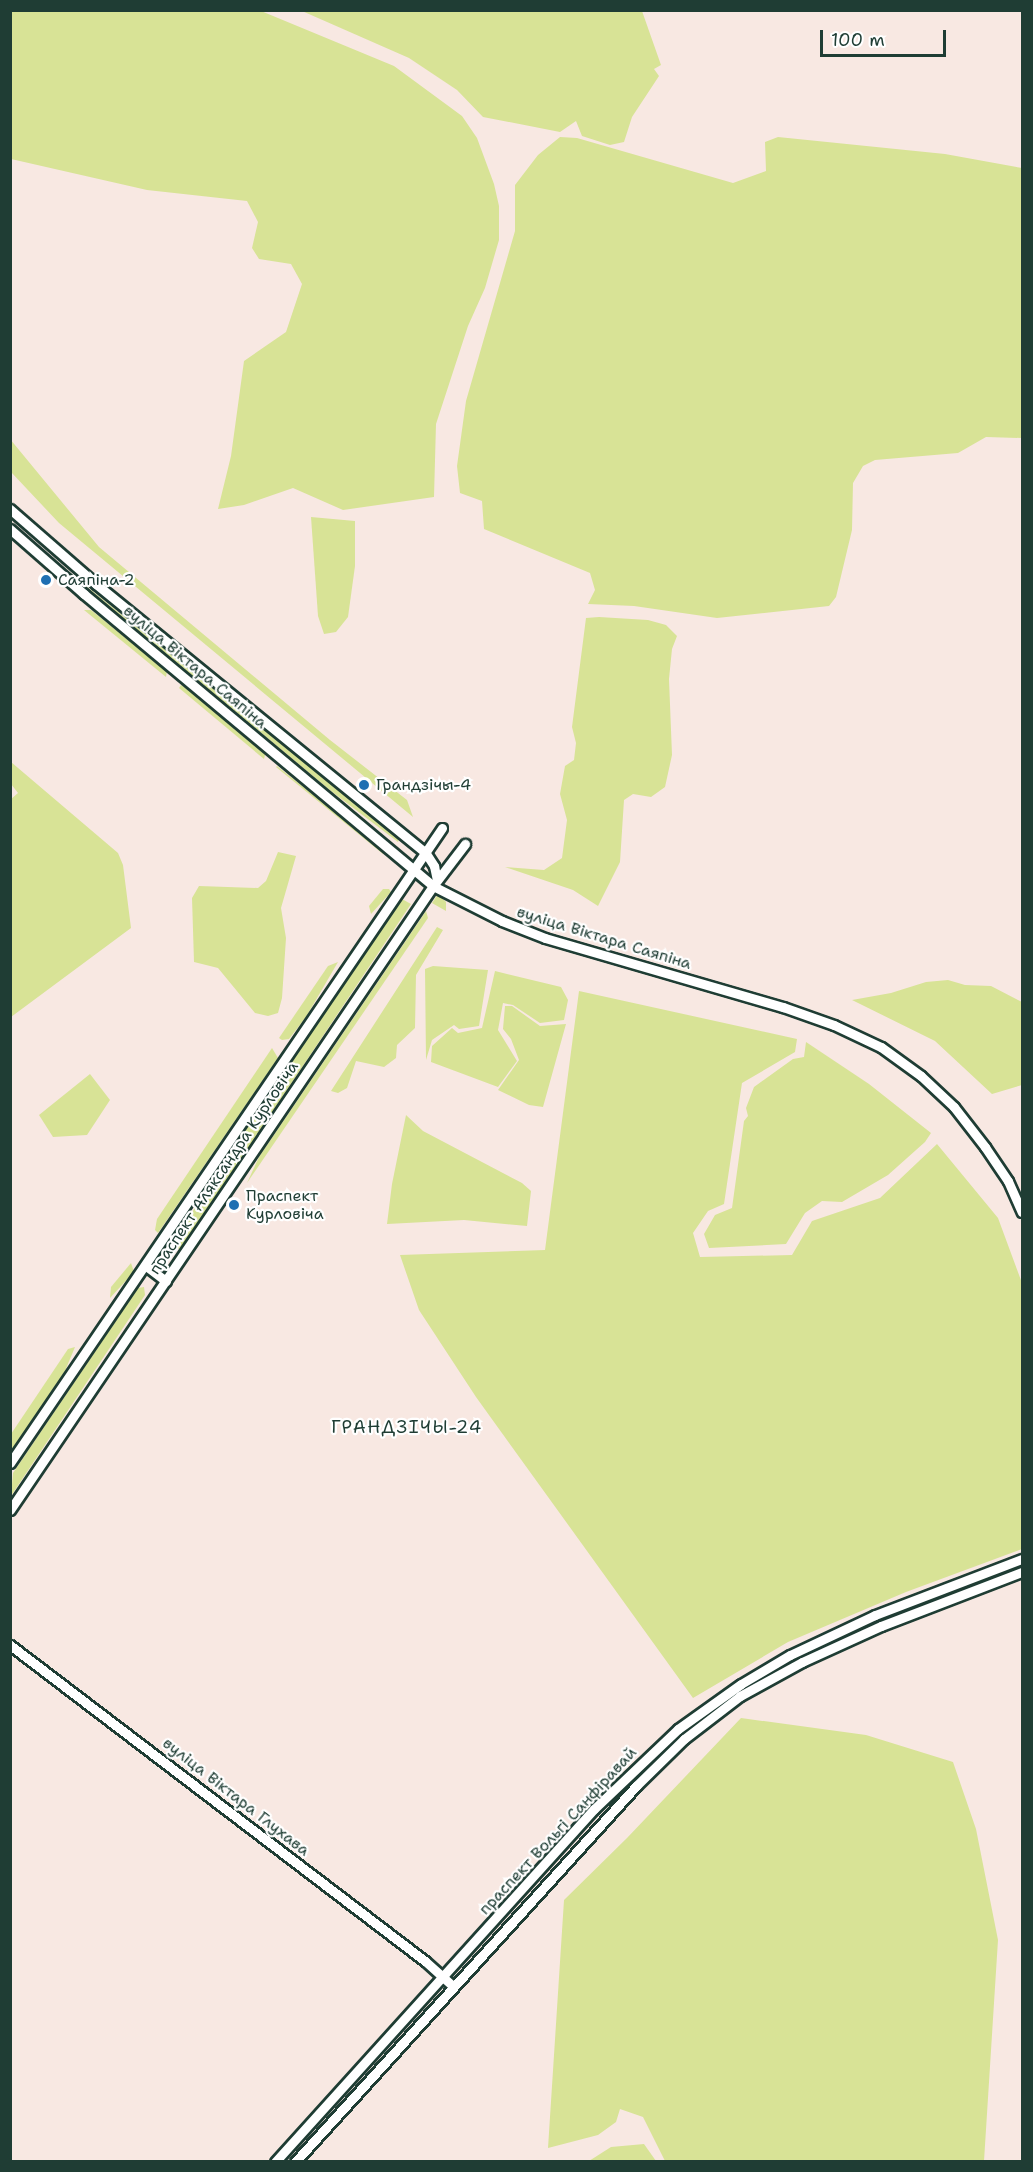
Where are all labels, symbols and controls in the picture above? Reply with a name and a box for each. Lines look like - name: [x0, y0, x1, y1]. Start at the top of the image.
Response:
- scale bar: [823, 18, 949, 56]
- text: 100 m: [831, 28, 885, 52]
- place label: Саяпіна-2: [58, 570, 135, 590]
- marker: Саяпіна-2: [39, 573, 53, 587]
- street label: вуліца Віктара Саяпіна: [119, 601, 271, 733]
- place label: Грандзічы-4: [376, 775, 471, 795]
- marker: Грандзічы-4: [357, 778, 371, 792]
- street label: вуліца Віктара Саяпіна: [514, 902, 694, 974]
- street label: праспект Аляксандра Курловіча: [145, 1058, 303, 1278]
- place label: Праспект Курловіча: [246, 1186, 324, 1224]
- marker: Праспект Курловіча: [227, 1198, 241, 1212]
- district label: ГРАНДЗІЧЫ-24: [331, 1416, 483, 1438]
- street label: вуліца Віктара Глухава: [159, 1734, 313, 1860]
- street label: праспект Вольгі Санфіравай: [475, 1743, 641, 1919]

